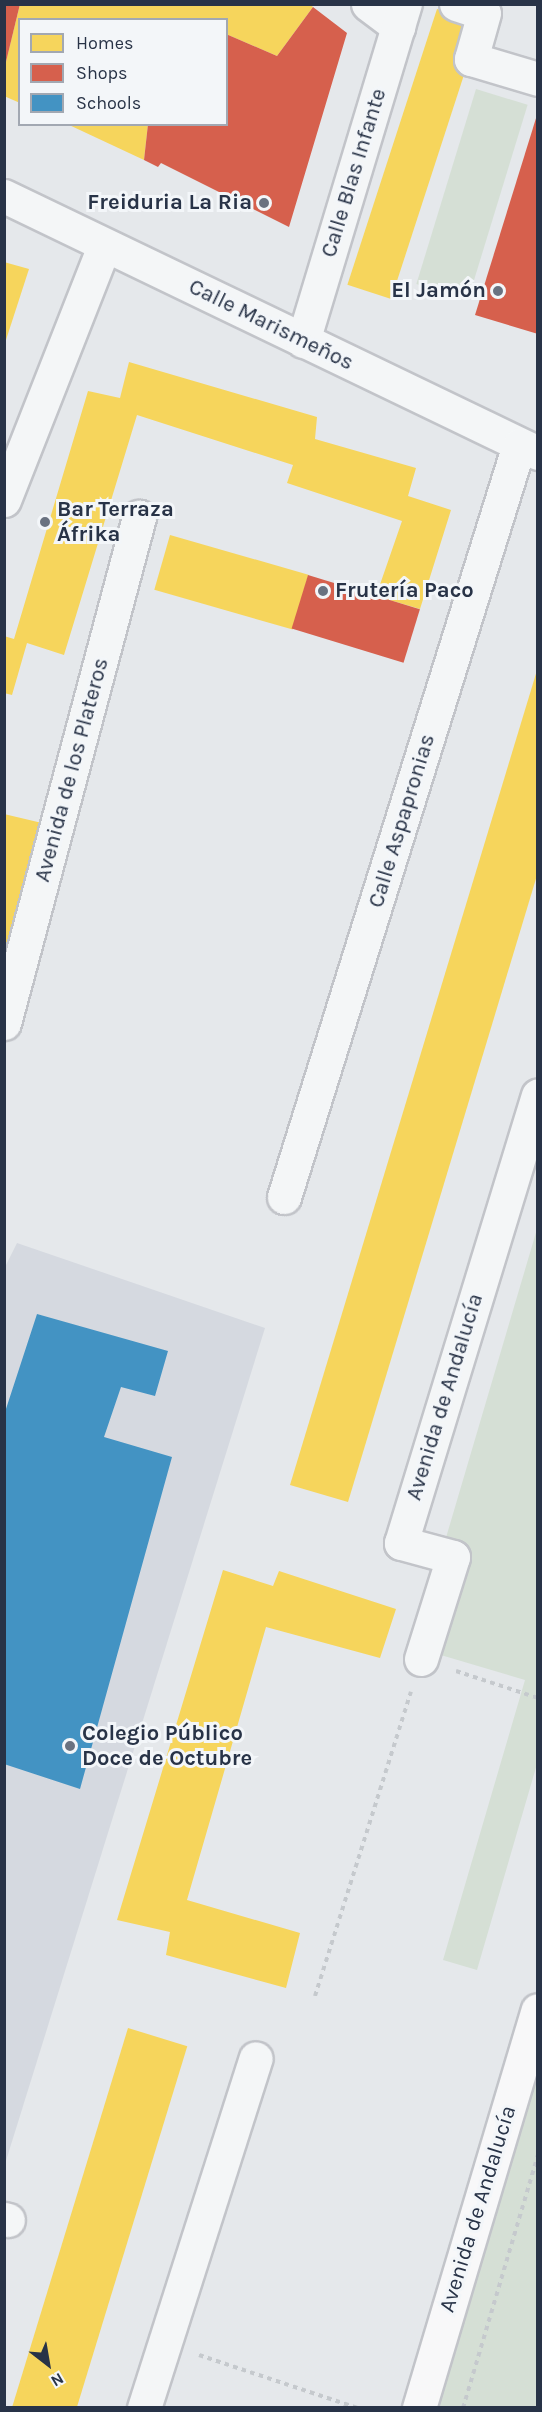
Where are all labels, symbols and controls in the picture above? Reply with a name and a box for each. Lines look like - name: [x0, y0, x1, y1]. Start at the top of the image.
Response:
- legend: [18, 18, 228, 126]
- text: Homes: [76, 32, 133, 54]
- text: Shops: [76, 62, 128, 84]
- street label: Calle Blas Infante: [316, 85, 392, 261]
- text: Schools: [76, 92, 141, 114]
- place label: Freiduria La Ria: [87, 190, 252, 216]
- marker: Freiduria La Ria: [257, 196, 271, 210]
- street label: Calle Marismeños: [184, 274, 358, 376]
- place label: El Jamón: [391, 278, 486, 304]
- marker: El Jamón: [491, 284, 505, 298]
- place label: Bar Terraza Áfrika: [57, 496, 174, 548]
- marker: Bar Terraza Áfrika: [38, 515, 52, 529]
- place label: Frutería Paco: [335, 578, 474, 604]
- marker: Frutería Paco: [316, 584, 330, 598]
- street label: Avenida de los Plateros: [29, 655, 115, 885]
- street label: Calle Aspapronias: [363, 731, 441, 911]
- street label: Avenida de Andalucía: [401, 1290, 489, 1504]
- place label: Colegio Público Doce de Octubre: [82, 1720, 252, 1772]
- marker: Colegio Público Doce de Octubre: [63, 1739, 77, 1753]
- street label: Avenida de Andalucía: [434, 2102, 522, 2316]
- north arrow: [18, 2334, 78, 2394]
- text: N: [48, 2369, 67, 2391]

